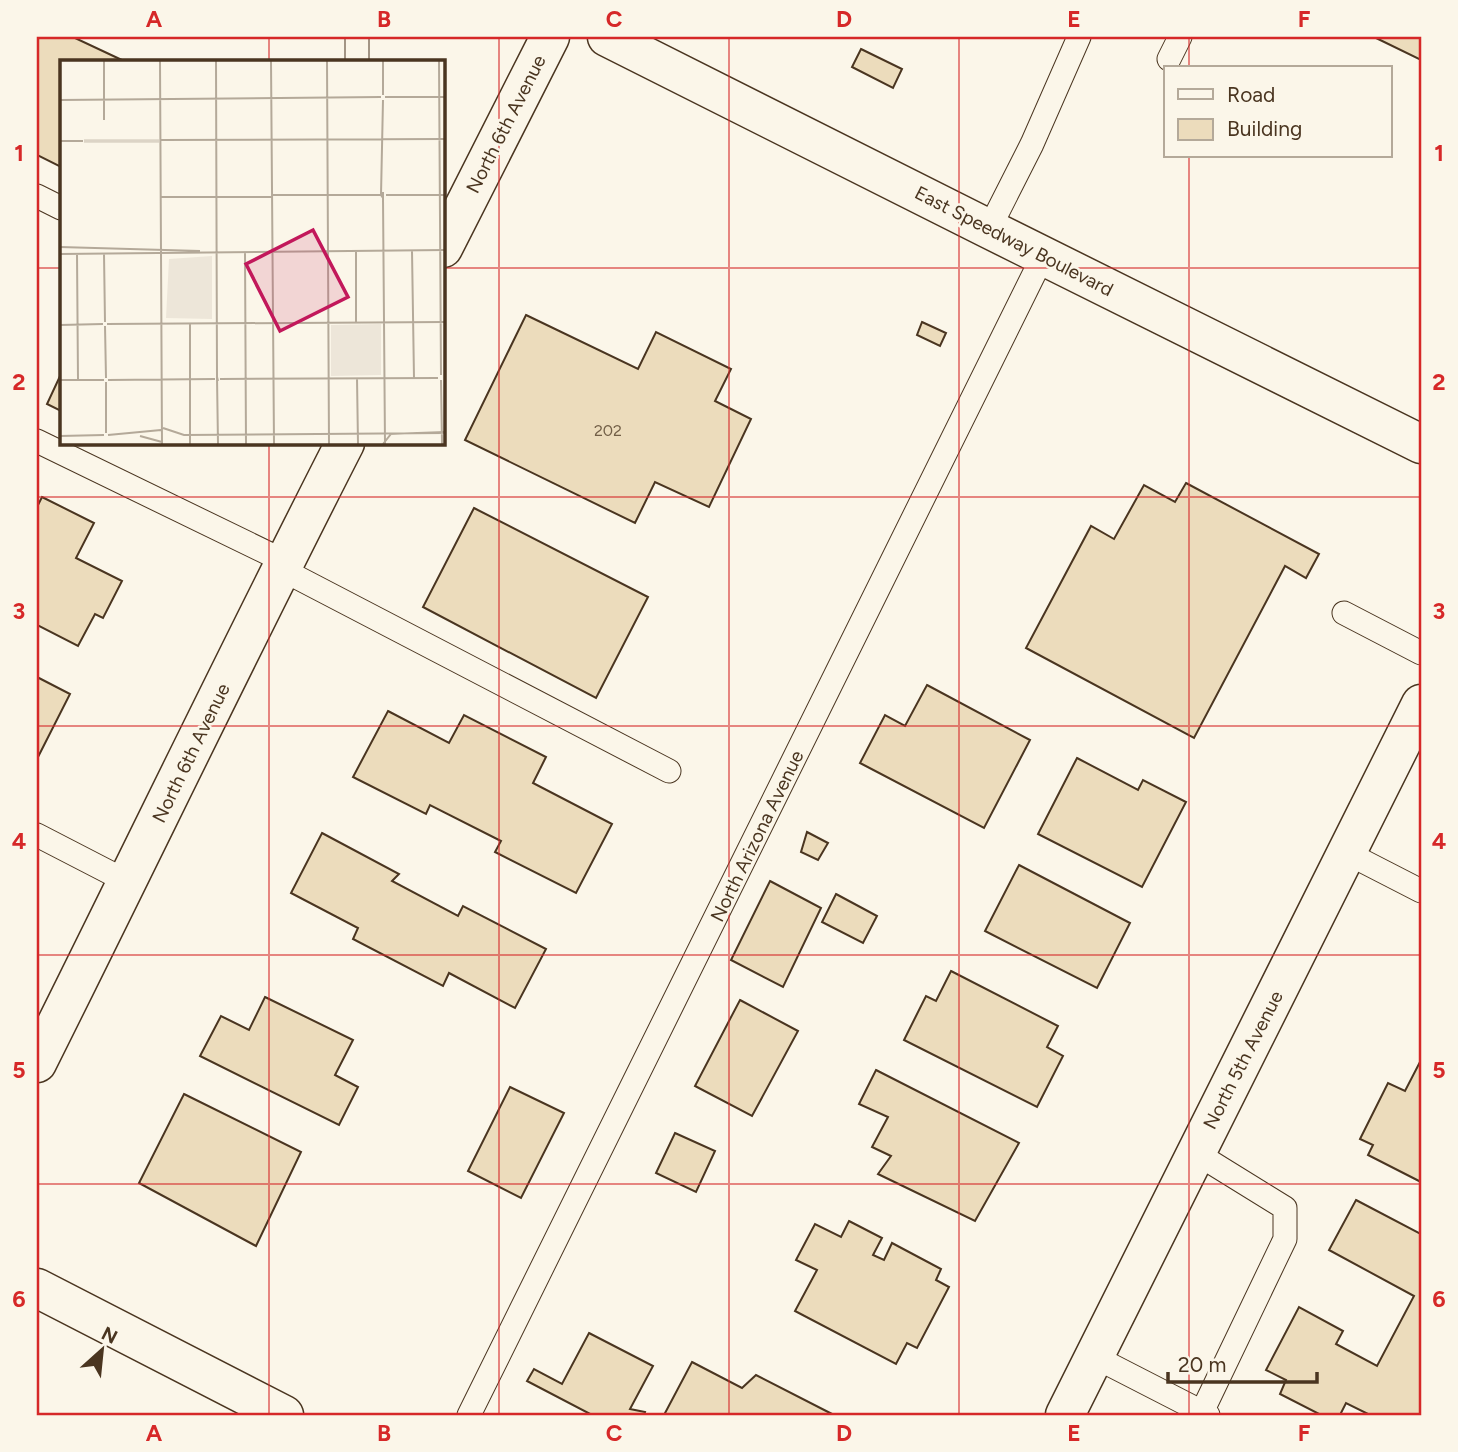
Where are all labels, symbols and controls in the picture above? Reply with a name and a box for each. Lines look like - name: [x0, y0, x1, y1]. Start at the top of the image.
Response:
- text: A: [146, 5, 163, 33]
- text: B: [377, 5, 391, 33]
- text: C: [606, 5, 623, 33]
- text: D: [836, 5, 852, 33]
- text: E: [1067, 5, 1081, 33]
- text: F: [1298, 5, 1311, 33]
- street label: North 6th Avenue: [461, 51, 551, 197]
- inset map: [60, 60, 444, 444]
- legend: [1164, 66, 1392, 158]
- text: Road: [1227, 82, 1275, 107]
- text: Building: [1227, 116, 1302, 141]
- text: 1: [14, 139, 24, 167]
- text: 1: [1434, 139, 1444, 167]
- street label: East Speedway Boulevard: [911, 181, 1117, 301]
- text: 2: [12, 368, 26, 396]
- text: 2: [1432, 368, 1446, 396]
- house number: 202: [594, 421, 622, 440]
- text: 3: [13, 597, 25, 625]
- text: 3: [1433, 597, 1445, 625]
- street label: North 6th Avenue: [147, 680, 235, 826]
- street label: North Arizona Avenue: [705, 747, 809, 925]
- text: 4: [12, 827, 26, 855]
- text: 4: [1432, 827, 1446, 855]
- street label: North 5th Avenue: [1198, 987, 1288, 1133]
- text: 5: [12, 1056, 26, 1084]
- text: 5: [1432, 1056, 1446, 1084]
- text: 6: [12, 1285, 26, 1313]
- text: 6: [1432, 1285, 1446, 1313]
- north arrow: [66, 1316, 136, 1386]
- text: N: [98, 1322, 121, 1349]
- scale bar: [1168, 1340, 1316, 1384]
- text: 20 m: [1178, 1352, 1226, 1377]
- text: A: [146, 1419, 163, 1447]
- text: B: [377, 1419, 391, 1447]
- text: C: [606, 1419, 623, 1447]
- text: D: [836, 1419, 852, 1447]
- text: E: [1067, 1419, 1081, 1447]
- text: F: [1298, 1419, 1311, 1447]

